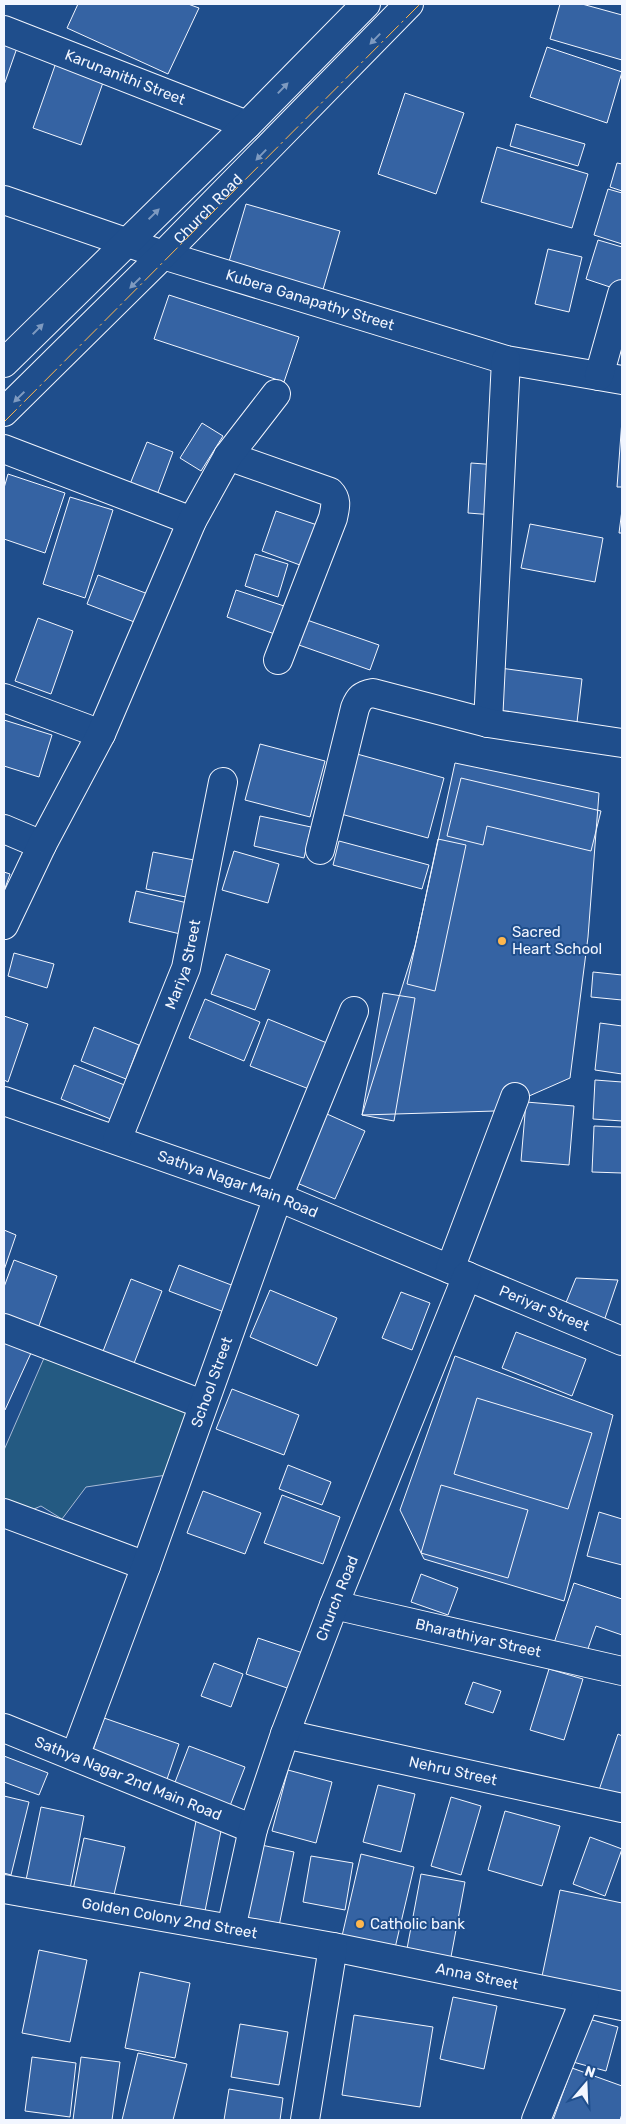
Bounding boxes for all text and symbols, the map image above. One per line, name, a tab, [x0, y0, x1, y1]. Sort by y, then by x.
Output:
one-way arrow	[369, 32, 381, 44]
street label: Karunanithi Street	[62, 46, 188, 109]
one-way arrow	[276, 83, 288, 95]
one-way arrow	[255, 149, 267, 161]
street label: Church Road	[170, 170, 246, 247]
one-way arrow	[148, 209, 160, 221]
street label: Kubera Ganapathy Street	[224, 266, 397, 334]
one-way arrow	[129, 277, 141, 289]
one-way arrow	[32, 323, 44, 335]
one-way arrow	[13, 391, 25, 403]
street label: Mariya Street	[161, 918, 204, 1012]
place label: Sacred Heart School	[512, 923, 602, 958]
marker: Sacred Heart School	[496, 935, 508, 947]
street label: Sathya Nagar Main Road	[155, 1146, 321, 1222]
street label: Periyar Street	[497, 1282, 592, 1335]
street label: School Street	[187, 1334, 236, 1430]
street label: Church Road	[312, 1553, 362, 1644]
street label: Bharathiyar Street	[414, 1615, 543, 1661]
street label: Sathya Nagar 2nd Main Road	[32, 1732, 224, 1824]
street label: Nehru Street	[407, 1752, 499, 1789]
street label: Golden Colony 2nd Street	[80, 1894, 259, 1942]
place label: Catholic bank	[370, 1915, 465, 1933]
marker: Catholic bank	[354, 1918, 366, 1930]
street label: Anna Street	[434, 1959, 520, 1994]
north arrow	[561, 2059, 611, 2109]
text: N	[583, 2063, 598, 2082]

